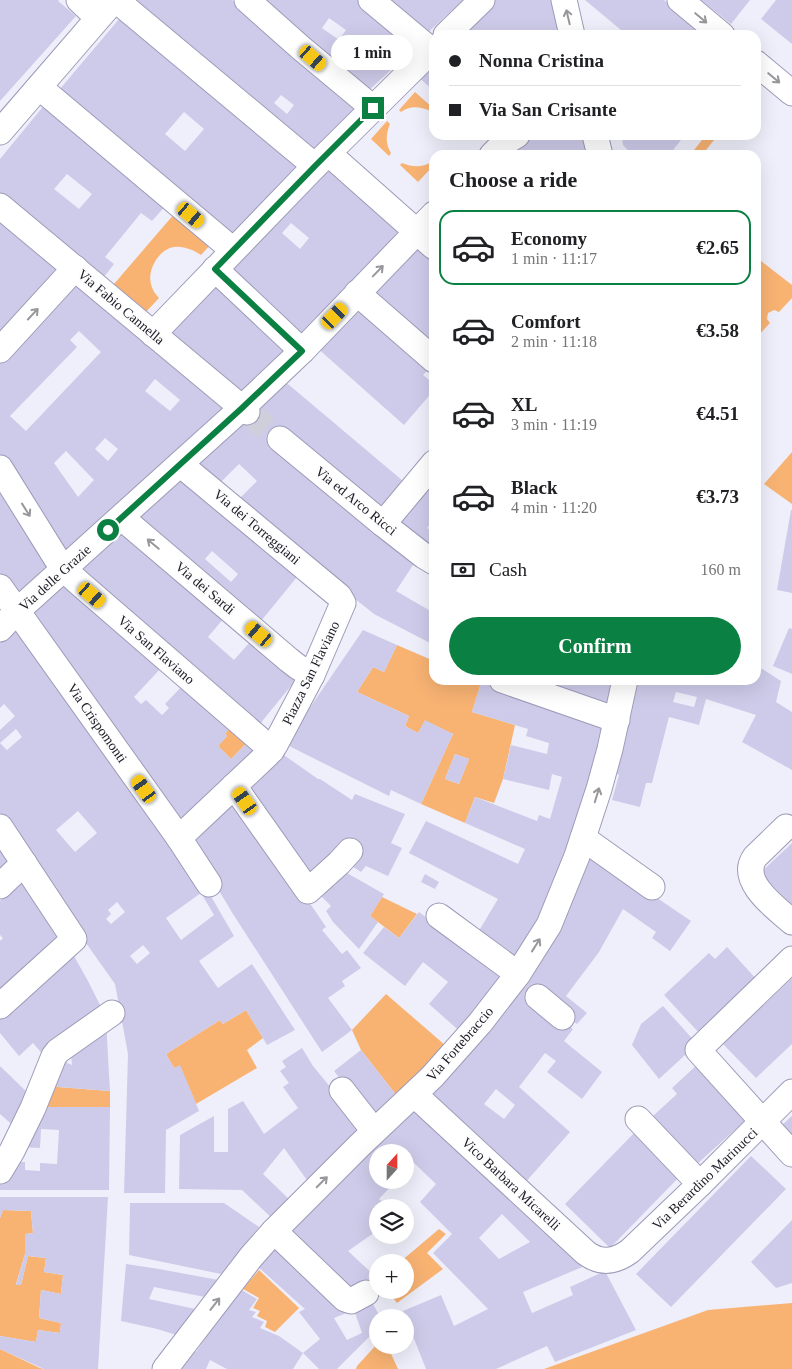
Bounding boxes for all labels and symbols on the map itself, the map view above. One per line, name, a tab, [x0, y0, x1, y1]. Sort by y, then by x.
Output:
one-way arrow	[563, 10, 572, 26]
one-way arrow	[694, 12, 707, 23]
callout: 1 min	[332, 36, 414, 70]
car	[296, 42, 329, 74]
one-way arrow	[767, 73, 780, 84]
route end	[362, 97, 384, 119]
car	[174, 200, 207, 230]
one-way arrow	[372, 265, 384, 277]
street label: Via Fabio Cannella	[75, 267, 168, 348]
car	[319, 300, 350, 332]
one-way arrow	[27, 307, 39, 320]
street label: Via ed Arco Ricci	[312, 464, 400, 538]
street label: Via dei Torreggiani	[211, 486, 303, 568]
one-way arrow	[21, 502, 31, 516]
route start	[97, 519, 119, 541]
one-way arrow	[147, 538, 160, 550]
street label: Via delle Grazie	[16, 542, 94, 614]
street label: Via dei Sardi	[172, 559, 238, 617]
car	[75, 579, 108, 611]
street label: Via San Flaviano	[115, 613, 197, 687]
car	[242, 619, 275, 649]
street label: Piazza San Flaviano	[279, 619, 343, 727]
street label: Via Crispomonti	[64, 681, 130, 765]
car	[129, 772, 158, 806]
car	[230, 784, 259, 818]
one-way arrow	[593, 788, 602, 804]
one-way arrow	[531, 939, 541, 953]
street label: Via Fortebraccio	[424, 1004, 496, 1084]
street label: Via Berardino Marinucci	[649, 1125, 761, 1233]
street label: Vico Barbara Micarelli	[459, 1135, 563, 1234]
north arrow	[369, 1144, 414, 1189]
one-way arrow	[316, 1176, 329, 1188]
one-way arrow	[210, 1298, 221, 1311]

